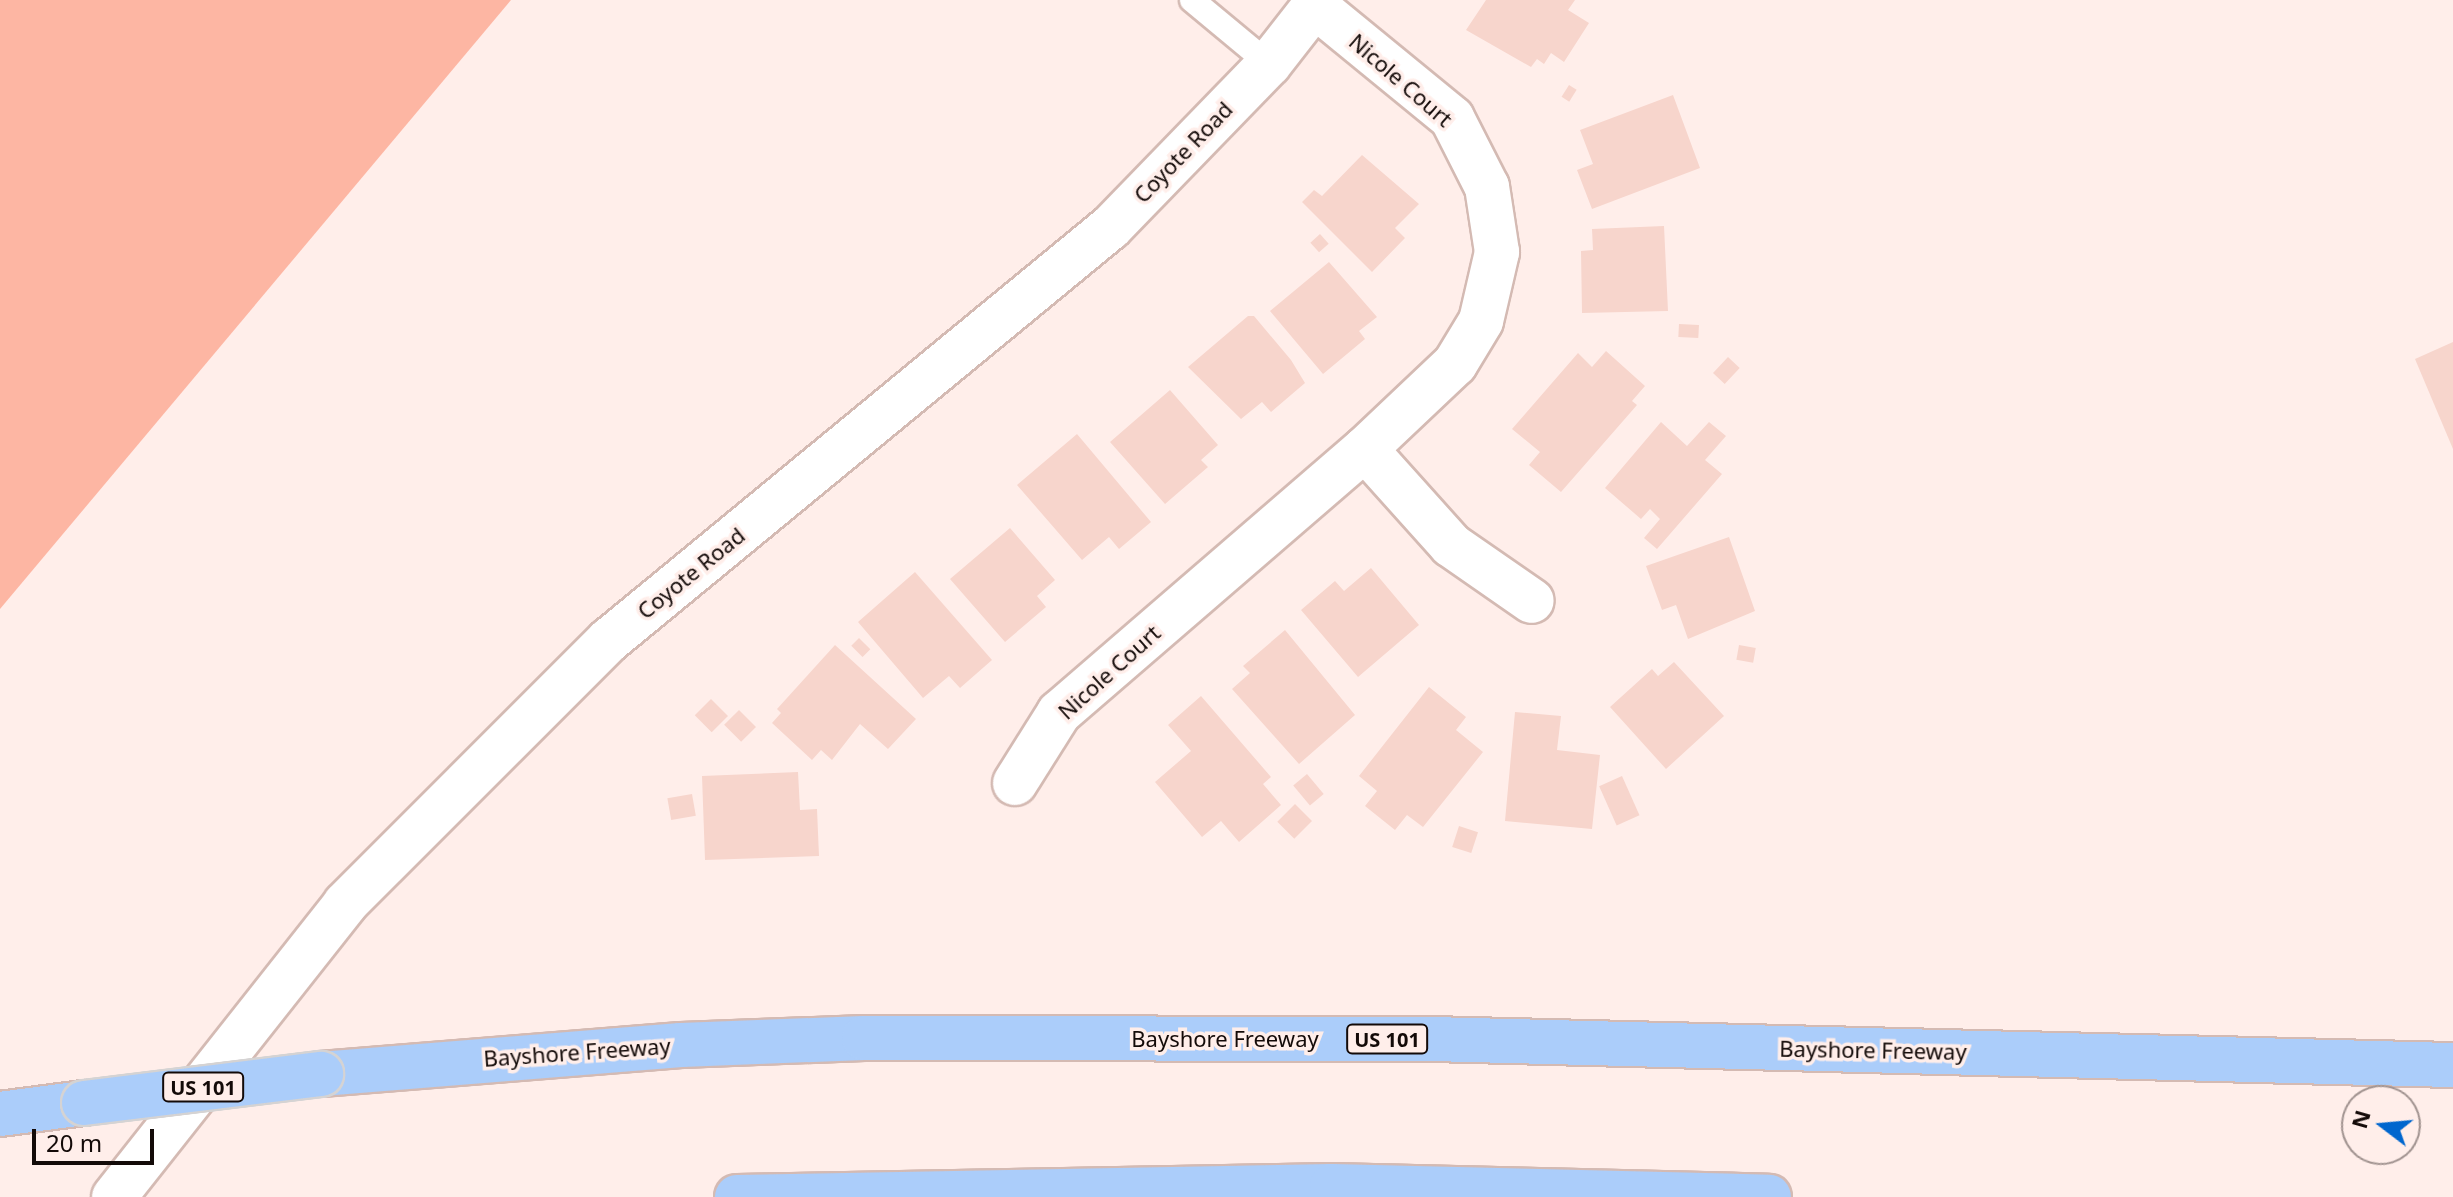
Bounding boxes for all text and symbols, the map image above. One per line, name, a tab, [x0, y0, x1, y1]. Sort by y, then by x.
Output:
street label: Nicole Court	[1344, 28, 1458, 132]
street label: Coyote Road	[1128, 96, 1238, 208]
street label: Coyote Road	[632, 522, 750, 624]
street label: Nicole Court	[1053, 619, 1165, 725]
road number: US 101	[1345, 1023, 1429, 1055]
street label: Bayshore Freeway	[1131, 1026, 1319, 1052]
street label: Bayshore Freeway	[483, 1032, 671, 1072]
street label: Bayshore Freeway	[1779, 1035, 1967, 1065]
road number: US 101	[161, 1071, 245, 1103]
north arrow	[2341, 1085, 2421, 1165]
text: N	[2343, 1106, 2377, 1132]
scale bar	[36, 1113, 158, 1163]
text: 20 m	[46, 1126, 102, 1159]

